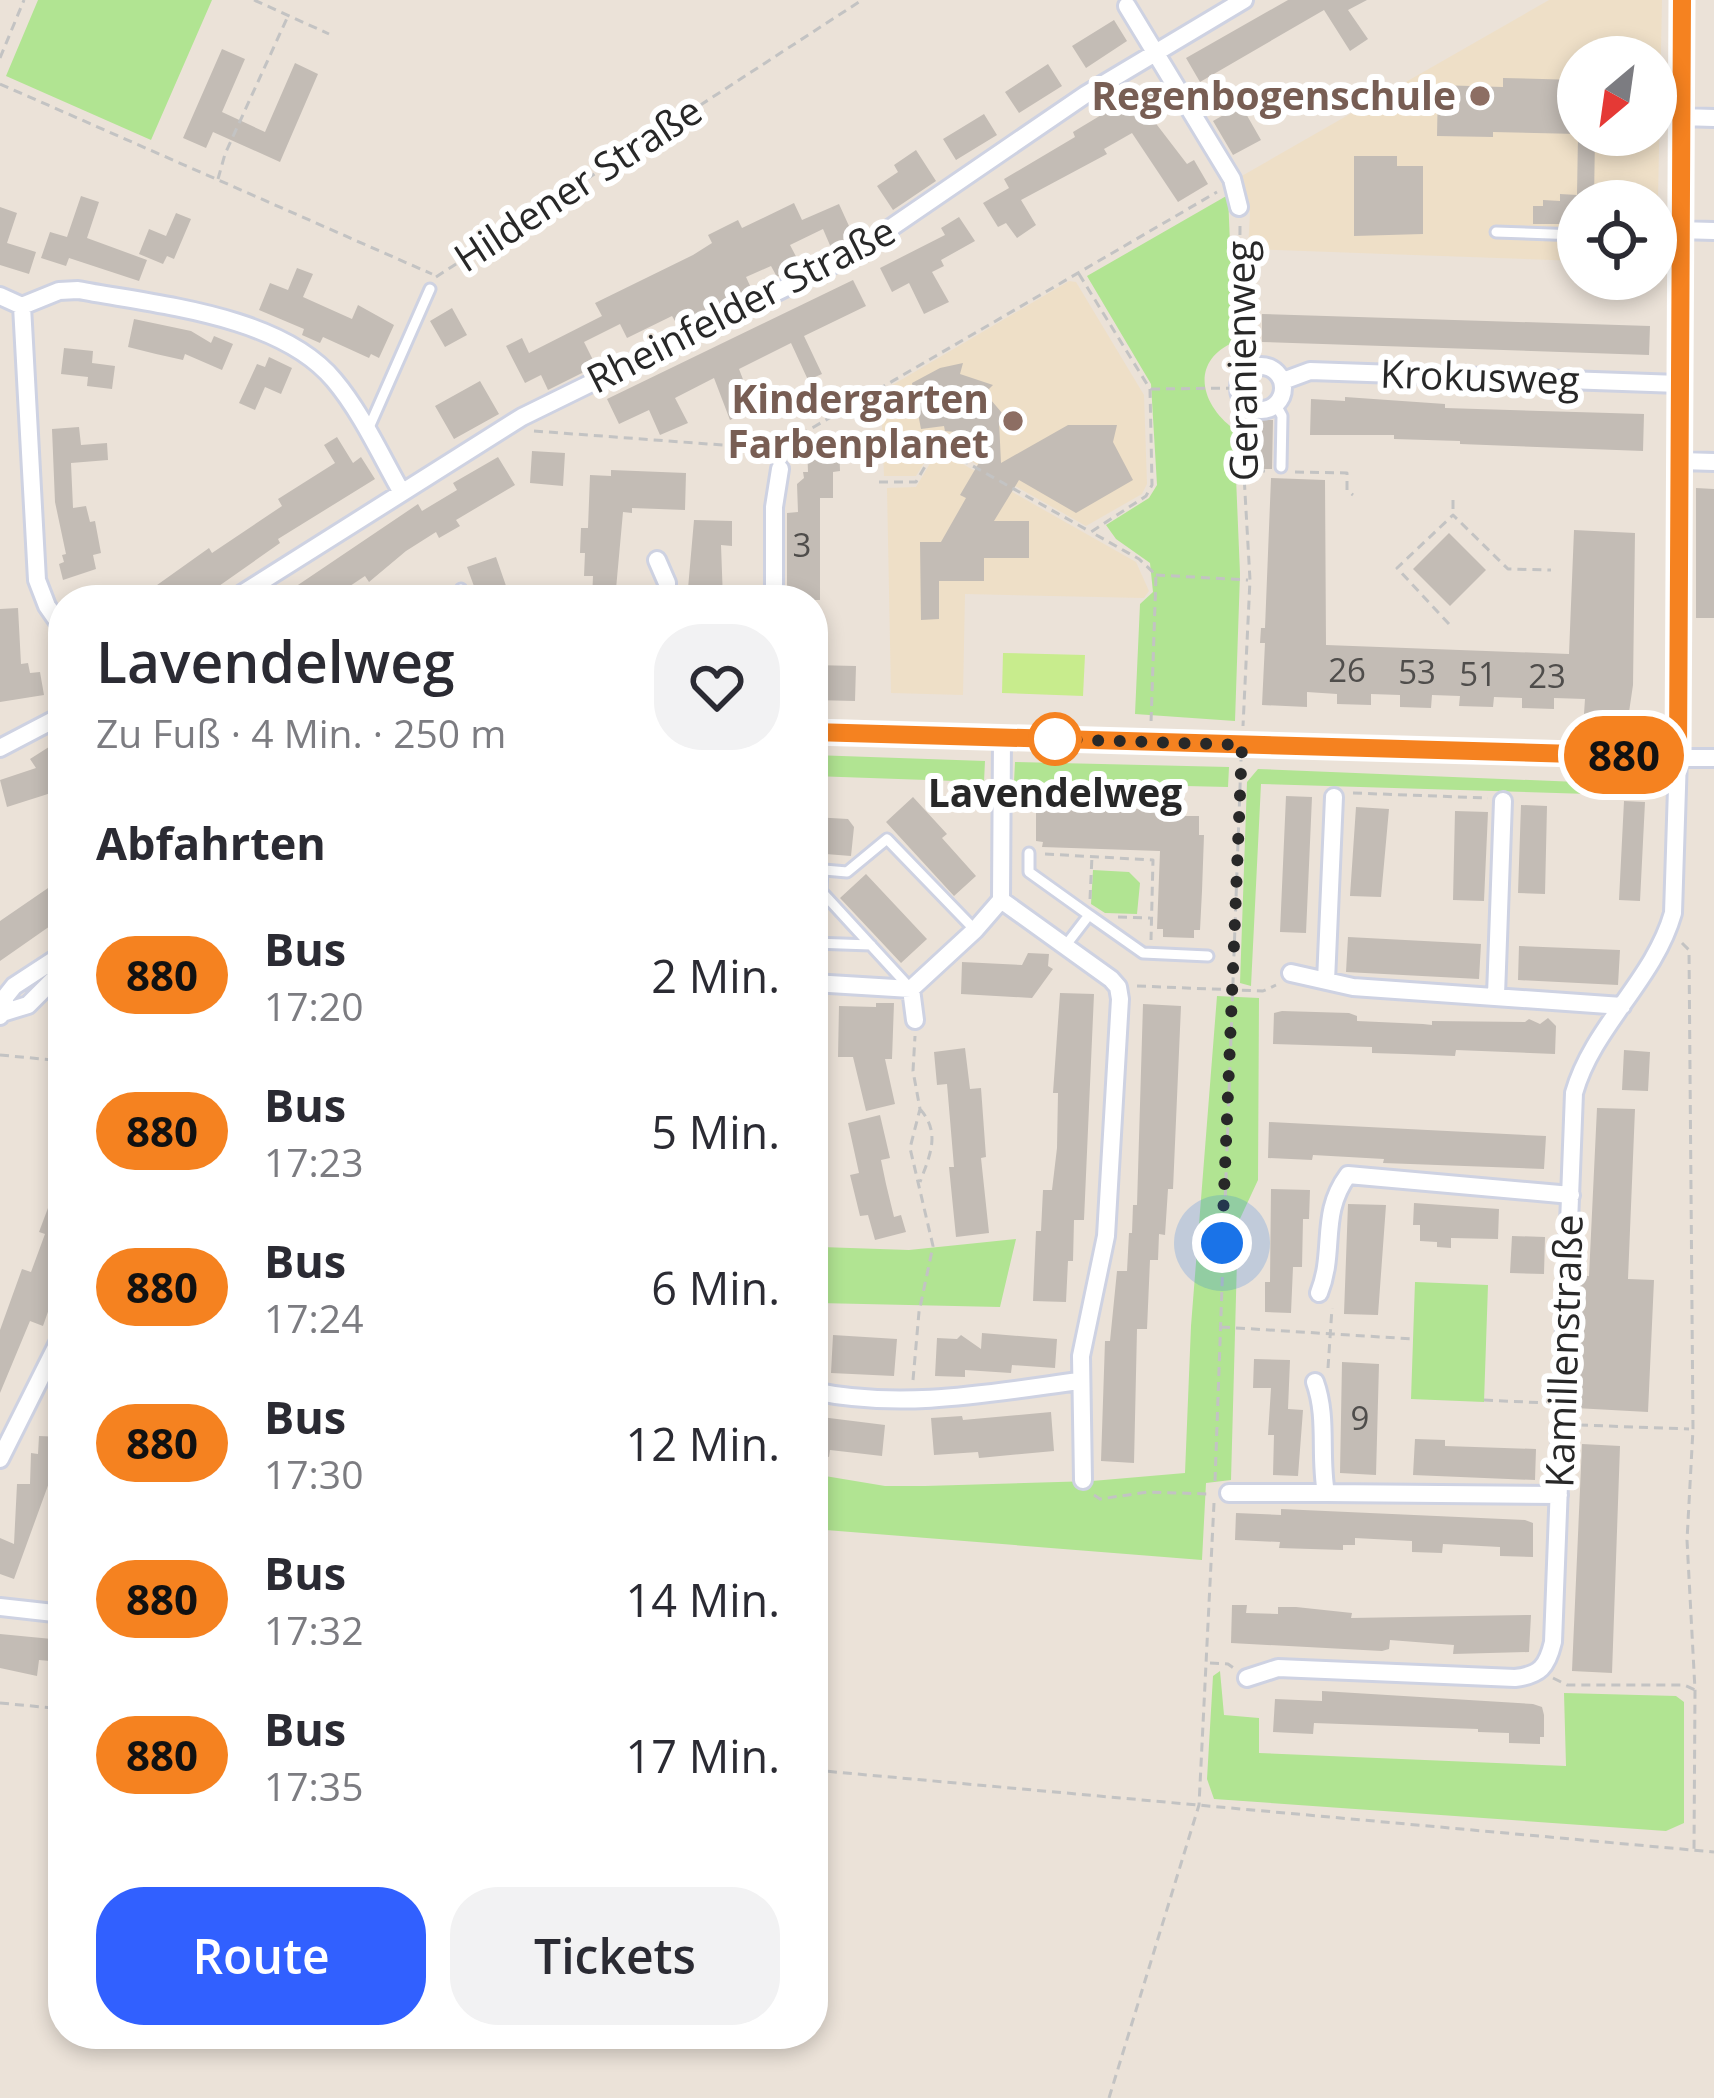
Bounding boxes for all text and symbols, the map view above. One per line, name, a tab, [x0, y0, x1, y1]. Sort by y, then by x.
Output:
north arrow	[1557, 36, 1677, 156]
map controls	[1557, 36, 1677, 300]
place label: Regenbogenschule	[1091, 68, 1456, 121]
street label: Hildener Straße	[443, 83, 711, 283]
marker: Regenbogenschule	[1467, 83, 1493, 109]
button: locate	[1557, 180, 1677, 300]
street label: Rheinfelder Straße	[577, 203, 904, 404]
street label: Geranienweg	[1212, 240, 1269, 482]
street label: Krokusweg	[1379, 346, 1581, 405]
place label: Kindergarten Farbenplanet	[727, 371, 989, 469]
marker: Kindergarten Farbenplanet	[1000, 408, 1026, 434]
house number: 3	[793, 522, 811, 567]
text: Lavendelweg	[96, 622, 455, 700]
button: heart	[654, 624, 780, 750]
house number: 26	[1328, 647, 1366, 692]
house number: 53	[1398, 649, 1436, 694]
house number: 51	[1459, 651, 1497, 696]
house number: 23	[1528, 653, 1566, 698]
text: Zu Fuß · 4 Min. · 250 m	[96, 706, 506, 759]
marker: Lavendelweg	[1030, 714, 1080, 764]
line badge: 880	[1555, 716, 1693, 794]
text: 880	[1588, 726, 1660, 783]
place label: Lavendelweg	[928, 765, 1182, 818]
text: Abfahrten	[96, 812, 326, 873]
text: Bus	[264, 918, 346, 979]
text: 2 Min.	[651, 945, 780, 1006]
text: 880	[126, 946, 198, 1003]
text: 17:20	[264, 979, 363, 1032]
text: Bus	[264, 1074, 346, 1135]
text: 5 Min.	[651, 1101, 780, 1162]
text: 880	[126, 1102, 198, 1159]
text: 17:23	[264, 1135, 363, 1188]
your location	[1192, 1213, 1252, 1273]
street label: Kamillenstraße	[1531, 1213, 1594, 1488]
text: Bus	[264, 1230, 346, 1291]
text: 6 Min.	[651, 1257, 780, 1318]
text: 880	[126, 1258, 198, 1315]
text: 17:24	[264, 1291, 363, 1344]
text: Bus	[264, 1386, 346, 1447]
house number: 9	[1351, 1395, 1369, 1440]
text: 12 Min.	[626, 1413, 780, 1474]
text: 880	[126, 1414, 198, 1471]
text: 17:30	[264, 1447, 363, 1500]
text: Bus	[264, 1542, 346, 1603]
text: 14 Min.	[626, 1569, 780, 1630]
text: 880	[126, 1570, 198, 1627]
text: 17:32	[264, 1603, 363, 1656]
text: Bus	[264, 1698, 346, 1759]
text: 17 Min.	[626, 1725, 780, 1786]
text: 880	[126, 1726, 198, 1783]
text: 17:35	[264, 1759, 363, 1812]
button: Route	[96, 1887, 426, 2025]
button: Tickets	[450, 1887, 780, 2025]

